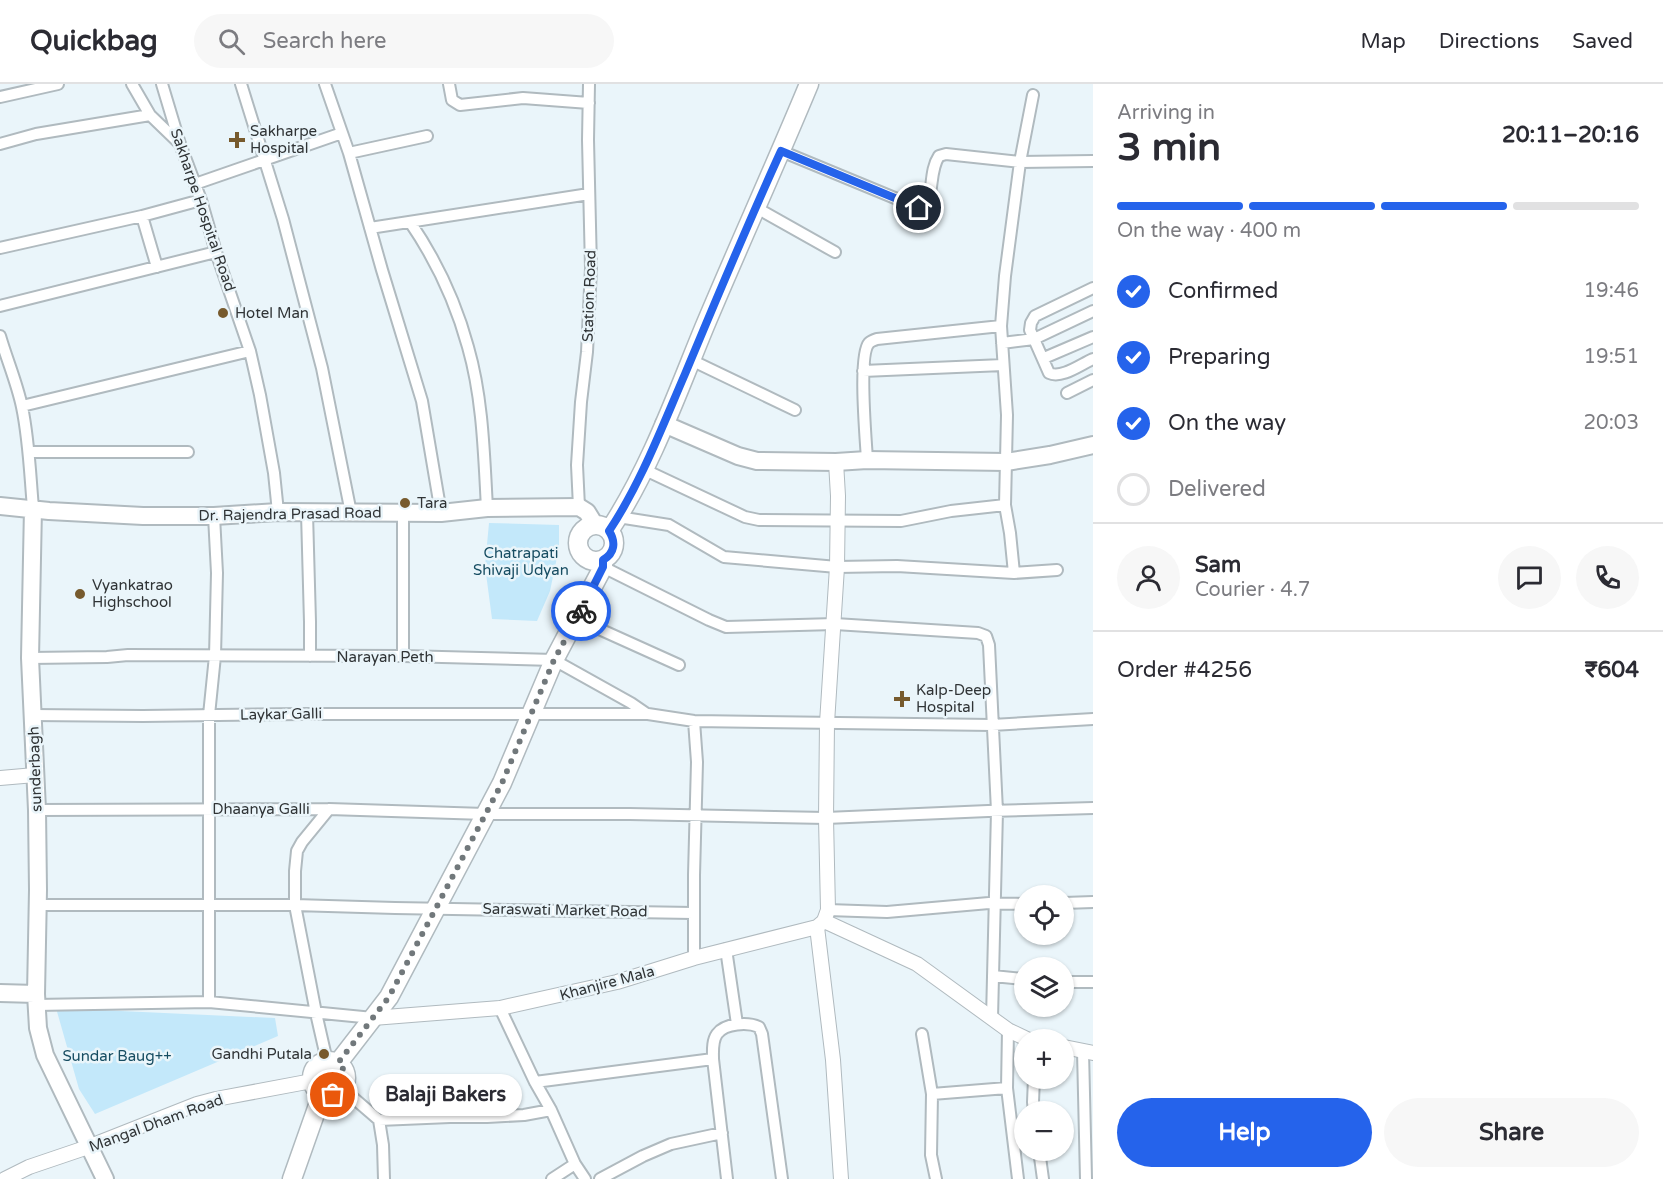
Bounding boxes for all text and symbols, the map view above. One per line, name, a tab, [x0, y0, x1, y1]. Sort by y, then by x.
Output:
search box	[194, 14, 614, 68]
text: Quickbag	[30, 24, 158, 58]
icon: search	[215, 25, 248, 58]
text: Search here	[263, 28, 387, 54]
text: Map	[1360, 29, 1406, 54]
text: Directions	[1439, 29, 1539, 54]
text: Saved	[1572, 29, 1633, 54]
text: Arriving in	[1117, 101, 1215, 125]
place label: Sakharpe Hospital	[250, 122, 317, 157]
text: 20:11–20:16	[1502, 122, 1639, 148]
text: 3 min	[1117, 124, 1221, 171]
street label: Sakharpe Hospital Road	[167, 126, 239, 294]
marker: Sakharpe Hospital	[228, 131, 246, 149]
pin	[893, 182, 944, 233]
icon: home	[902, 191, 935, 224]
text: On the way · 400 m	[1117, 219, 1301, 243]
street label: Station Road	[578, 250, 600, 342]
icon: check	[1117, 275, 1150, 308]
text: Confirmed	[1168, 278, 1278, 304]
text: 19:46	[1584, 279, 1639, 303]
place label: Hotel Man	[235, 304, 309, 322]
marker: Hotel Man	[216, 306, 230, 320]
icon: check	[1117, 341, 1150, 374]
text: Preparing	[1168, 344, 1271, 370]
text: 19:51	[1584, 345, 1639, 369]
icon: check	[1117, 407, 1150, 440]
text: On the way	[1168, 410, 1286, 436]
text: 20:03	[1584, 411, 1639, 435]
text: Delivered	[1168, 476, 1266, 502]
place label: Tara	[417, 494, 448, 512]
marker: Tara	[398, 496, 412, 510]
street label: Dr. Rajendra Prasad Road	[198, 503, 382, 525]
park label: Chatrapati Shivaji Udyan	[473, 544, 569, 579]
button: person	[1117, 546, 1180, 609]
button: chat	[1498, 546, 1561, 609]
button: phone	[1576, 546, 1639, 609]
text: Sam	[1195, 552, 1241, 578]
place label: Vyankatrao Highschool	[92, 576, 173, 611]
text: Courier · 4.7	[1195, 578, 1310, 602]
courier	[551, 581, 611, 641]
marker: Vyankatrao Highschool	[73, 587, 87, 601]
icon: bike	[565, 595, 598, 628]
street label: Narayan Peth	[336, 648, 434, 666]
text: Order #4256	[1117, 657, 1252, 683]
text: ₹604	[1585, 657, 1639, 683]
place label: Kalp-Deep Hospital	[916, 681, 991, 716]
marker: Kalp-Deep Hospital	[893, 690, 911, 708]
street label: Laykar Galli	[240, 704, 322, 724]
street label: sunderbagh	[25, 726, 45, 812]
street label: Dhaanya Galli	[212, 800, 310, 818]
map controls	[1014, 885, 1074, 1161]
button: locate	[1014, 885, 1074, 945]
street label: Saraswati Market Road	[482, 900, 648, 920]
button: layers	[1014, 957, 1074, 1017]
street label: Khanjire Mala	[558, 962, 656, 1004]
button: +	[1014, 1029, 1074, 1089]
place label: Gandhi Putala	[211, 1045, 312, 1063]
park label: Sundar Baug++	[62, 1047, 172, 1065]
marker: Gandhi Putala	[317, 1047, 331, 1061]
pin	[307, 1069, 358, 1120]
callout: Balaji Bakers	[369, 1074, 522, 1116]
icon: bag	[316, 1078, 349, 1111]
text: Balaji Bakers	[385, 1083, 506, 1107]
street label: Mangal Dham Road	[86, 1090, 226, 1156]
button: Help	[1117, 1098, 1372, 1167]
button: Share	[1384, 1098, 1639, 1167]
button: −	[1014, 1101, 1074, 1161]

